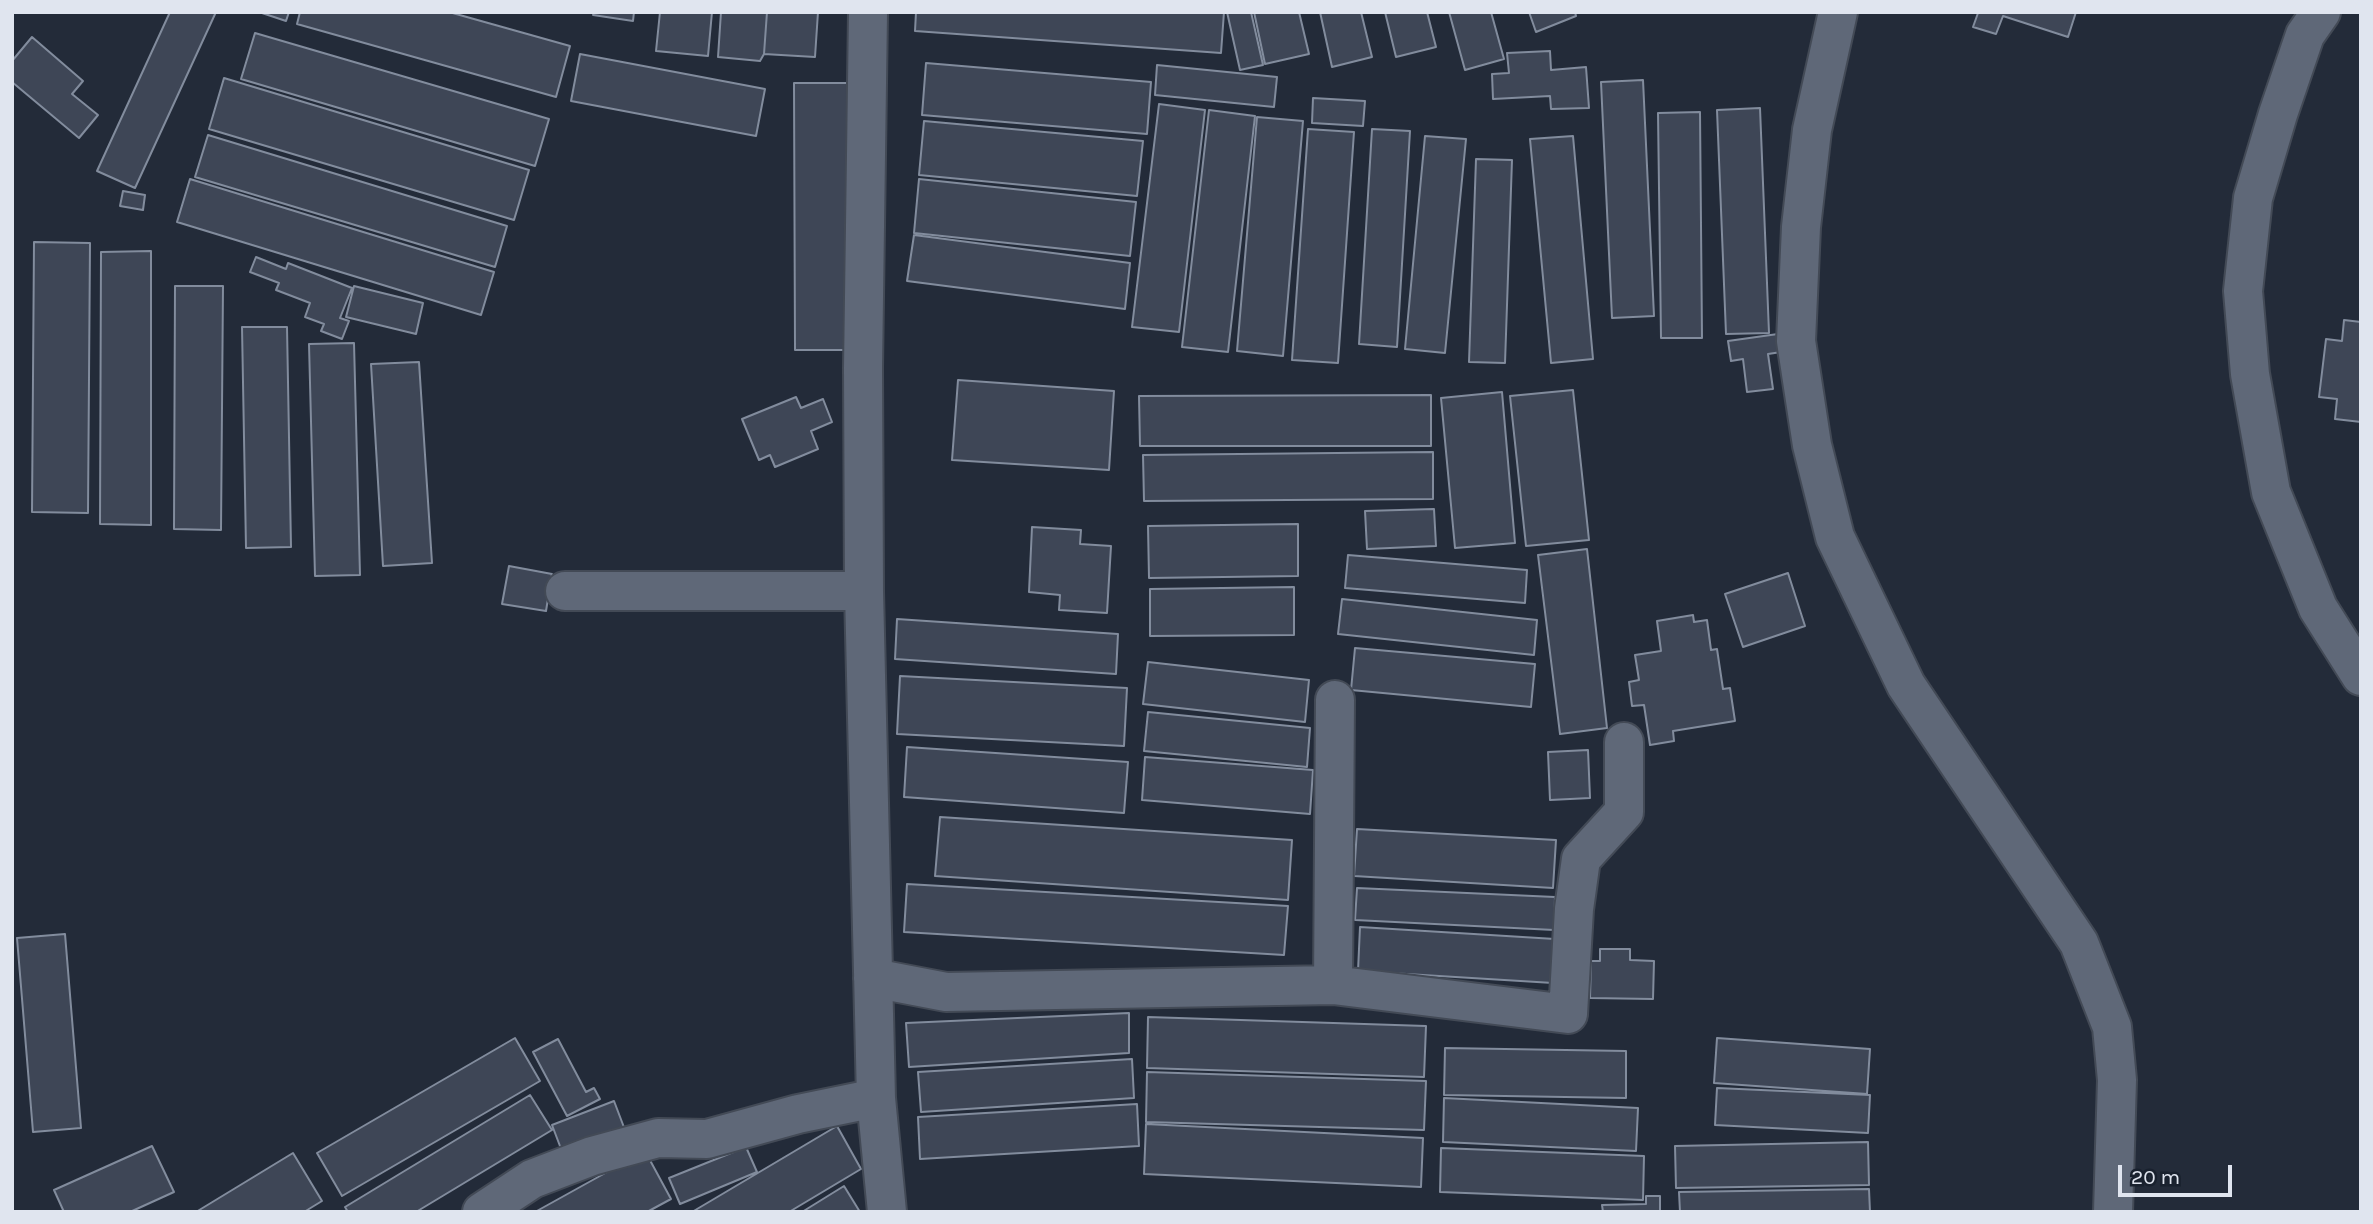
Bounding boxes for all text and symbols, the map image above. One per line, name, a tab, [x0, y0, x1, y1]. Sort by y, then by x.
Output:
scale bar	[2121, 1150, 2235, 1194]
text: 20 m	[2131, 1165, 2180, 1189]

